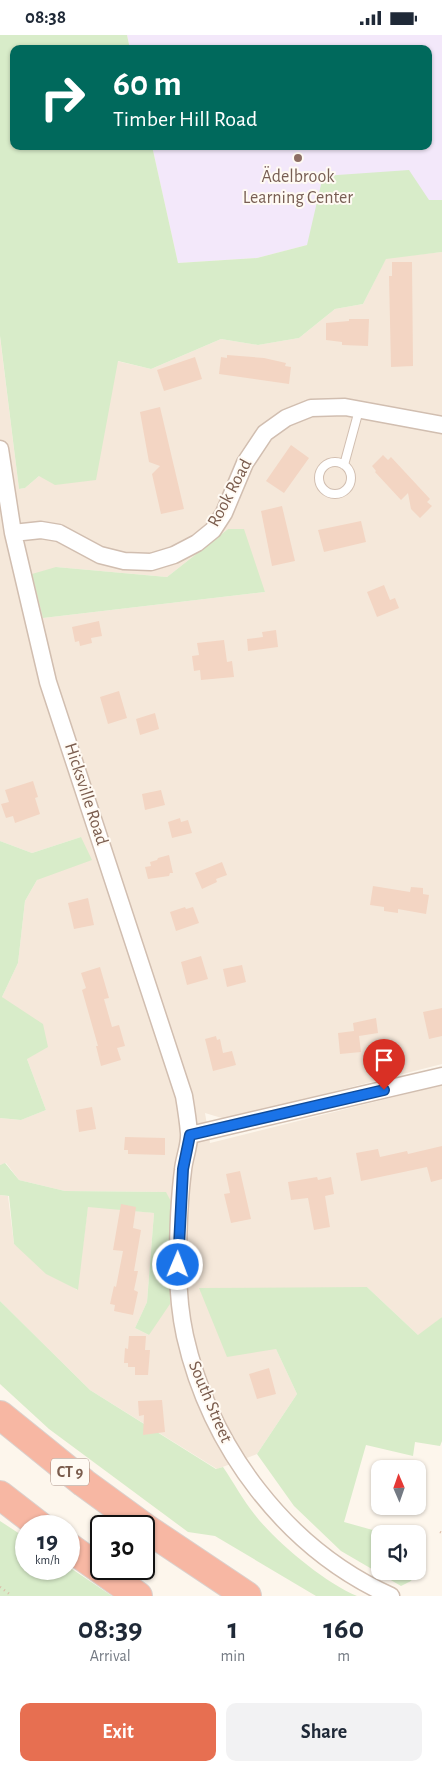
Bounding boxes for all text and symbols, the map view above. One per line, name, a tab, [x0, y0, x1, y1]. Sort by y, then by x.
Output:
text: 08:38	[25, 8, 66, 27]
icon: right	[30, 65, 95, 130]
text: 60 m	[113, 67, 182, 102]
text: Timber Hill Road	[113, 108, 258, 130]
marker: Ädelbrook Learning Center	[292, 152, 304, 164]
place label: Ädelbrook Learning Center	[243, 166, 353, 207]
street label: Rook Road	[205, 456, 255, 530]
street label: Hicksville Road	[61, 741, 111, 847]
pin	[363, 1039, 405, 1090]
icon: arrive	[370, 1046, 398, 1074]
position arrow	[151, 1238, 203, 1290]
street label: South Street	[185, 1359, 235, 1446]
road number: CT 9	[51, 1459, 89, 1485]
north arrow	[371, 1460, 426, 1515]
map controls	[371, 1460, 426, 1580]
speed limit sign: 30	[90, 1515, 155, 1580]
button: sound	[371, 1525, 426, 1580]
text: 19	[37, 1529, 58, 1554]
text: km/h	[35, 1554, 60, 1566]
text: 08:39	[78, 1614, 143, 1644]
text: 1	[227, 1614, 238, 1644]
text: 160	[323, 1614, 364, 1644]
text: Arrival	[90, 1648, 131, 1664]
text: min	[220, 1648, 245, 1664]
text: m	[337, 1648, 350, 1664]
button: Exit	[20, 1703, 216, 1761]
button: Share	[226, 1703, 422, 1761]

